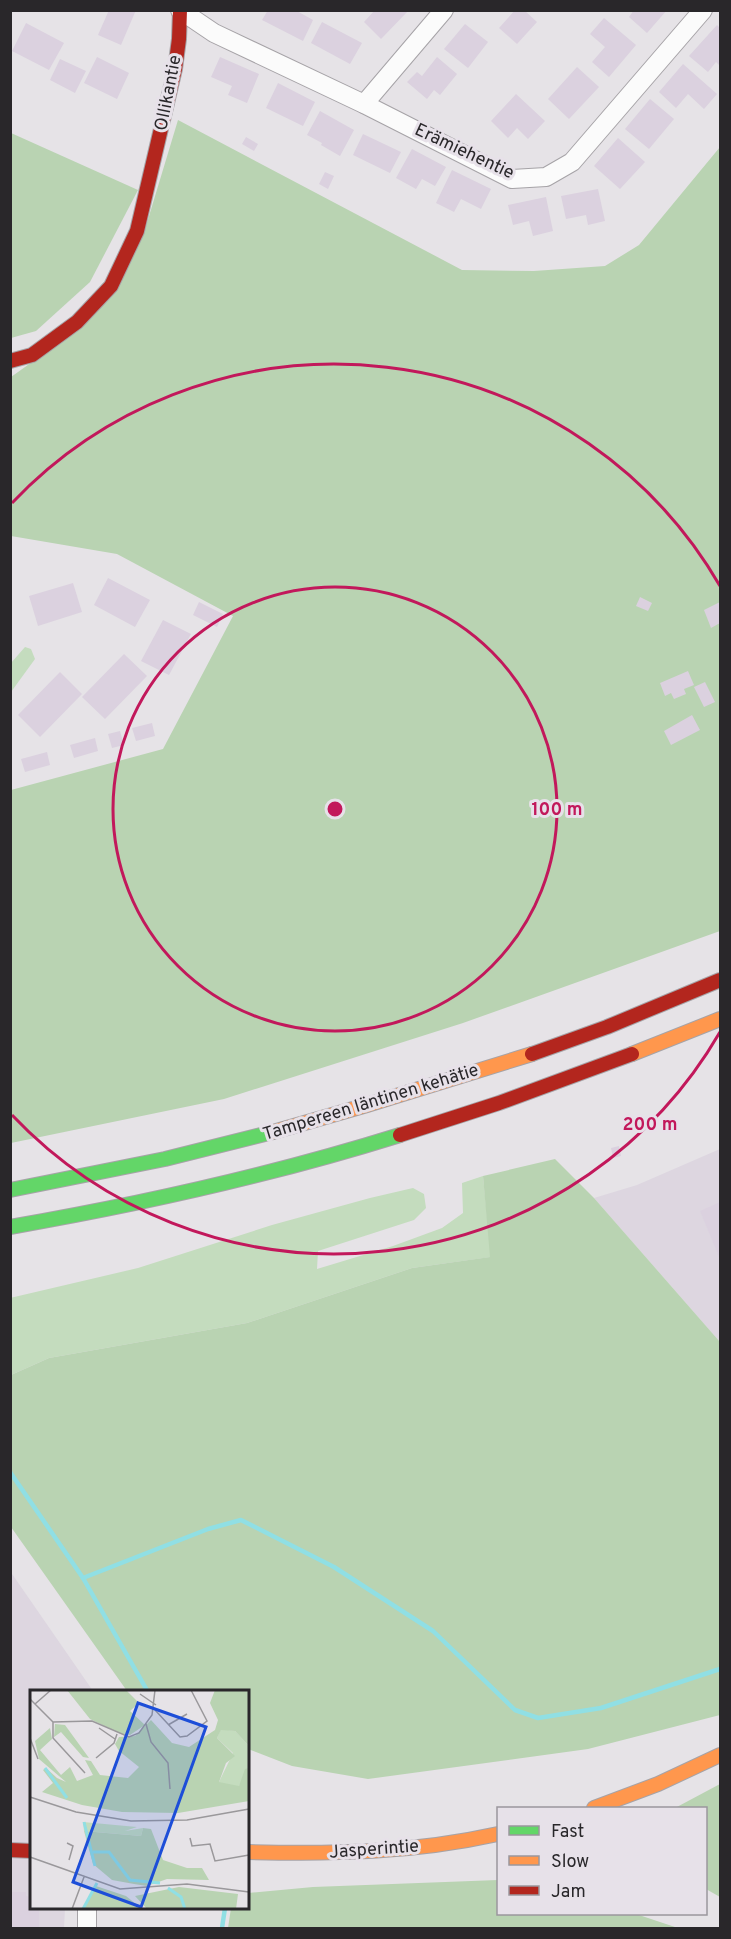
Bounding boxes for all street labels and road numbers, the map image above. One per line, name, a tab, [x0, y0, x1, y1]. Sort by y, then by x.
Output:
street label: Ollikantie	[150, 53, 188, 133]
street label: Erämiehentie	[411, 119, 517, 185]
street label: Tampereen läntinen kehätie	[260, 1059, 482, 1147]
street label: Jasperintie	[328, 1835, 420, 1865]

